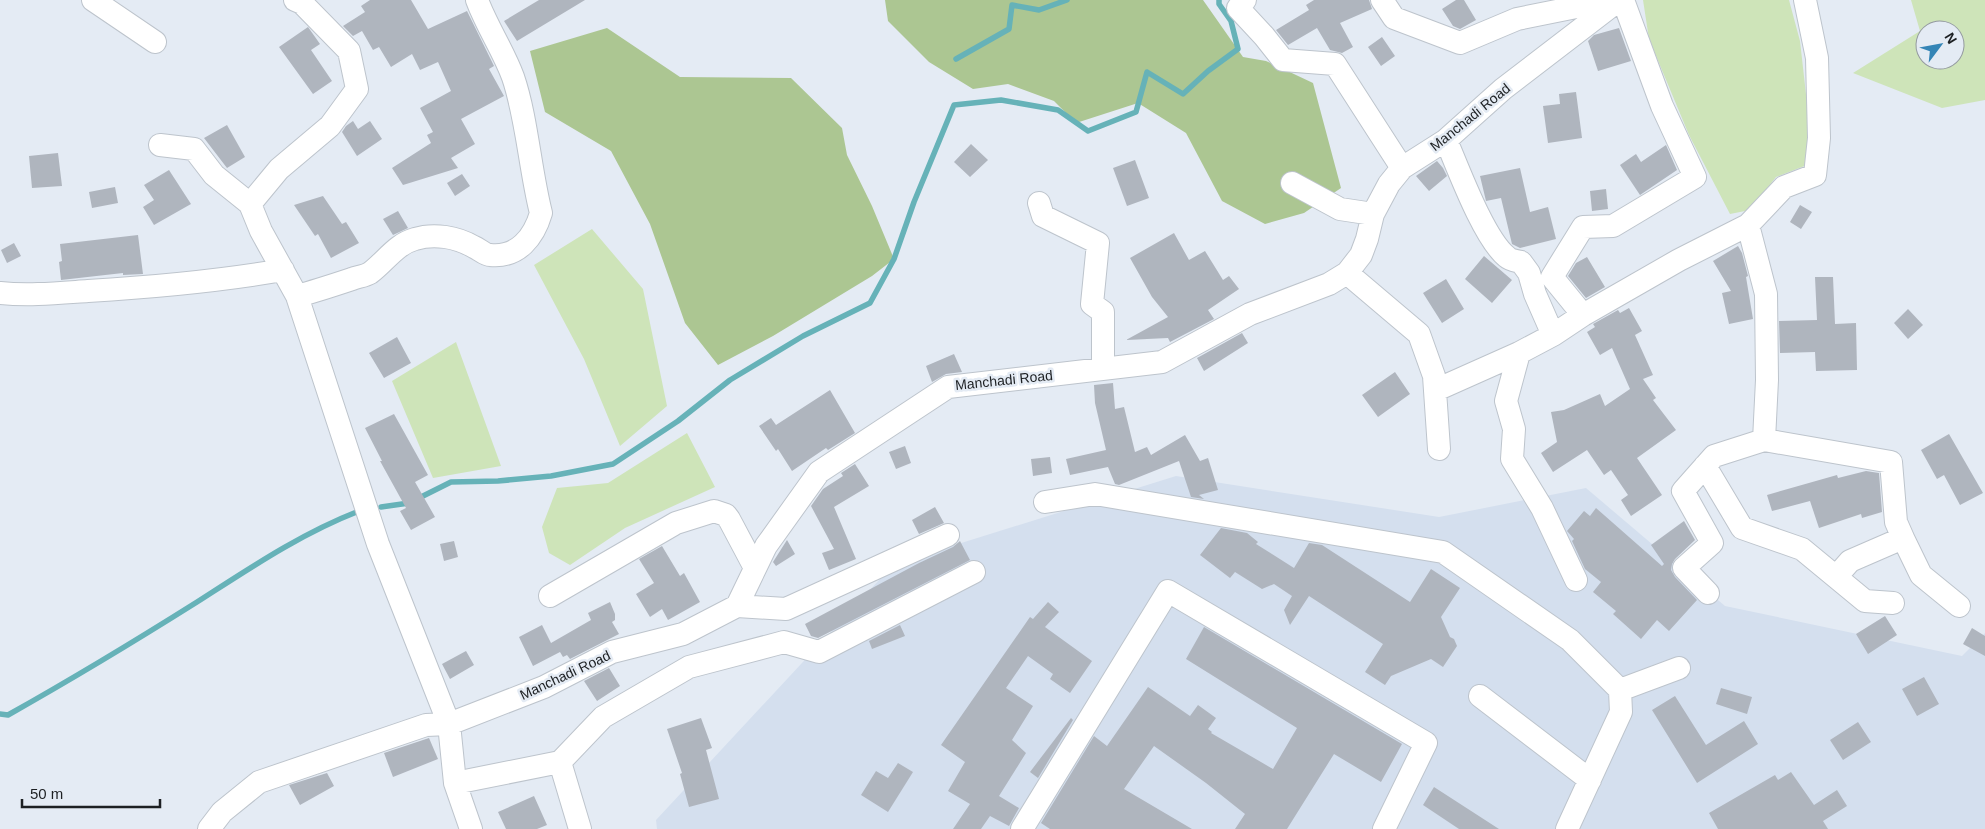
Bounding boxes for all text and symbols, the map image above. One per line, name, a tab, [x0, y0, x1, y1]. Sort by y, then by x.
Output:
north arrow	[1915, 20, 1965, 70]
text: N	[1942, 30, 1960, 47]
street label: Manchadi Road	[1427, 80, 1513, 154]
street label: Manchadi Road	[954, 367, 1054, 393]
street label: Manchadi Road	[517, 647, 613, 703]
scale bar	[22, 776, 160, 808]
text: 50 m	[30, 785, 63, 802]

